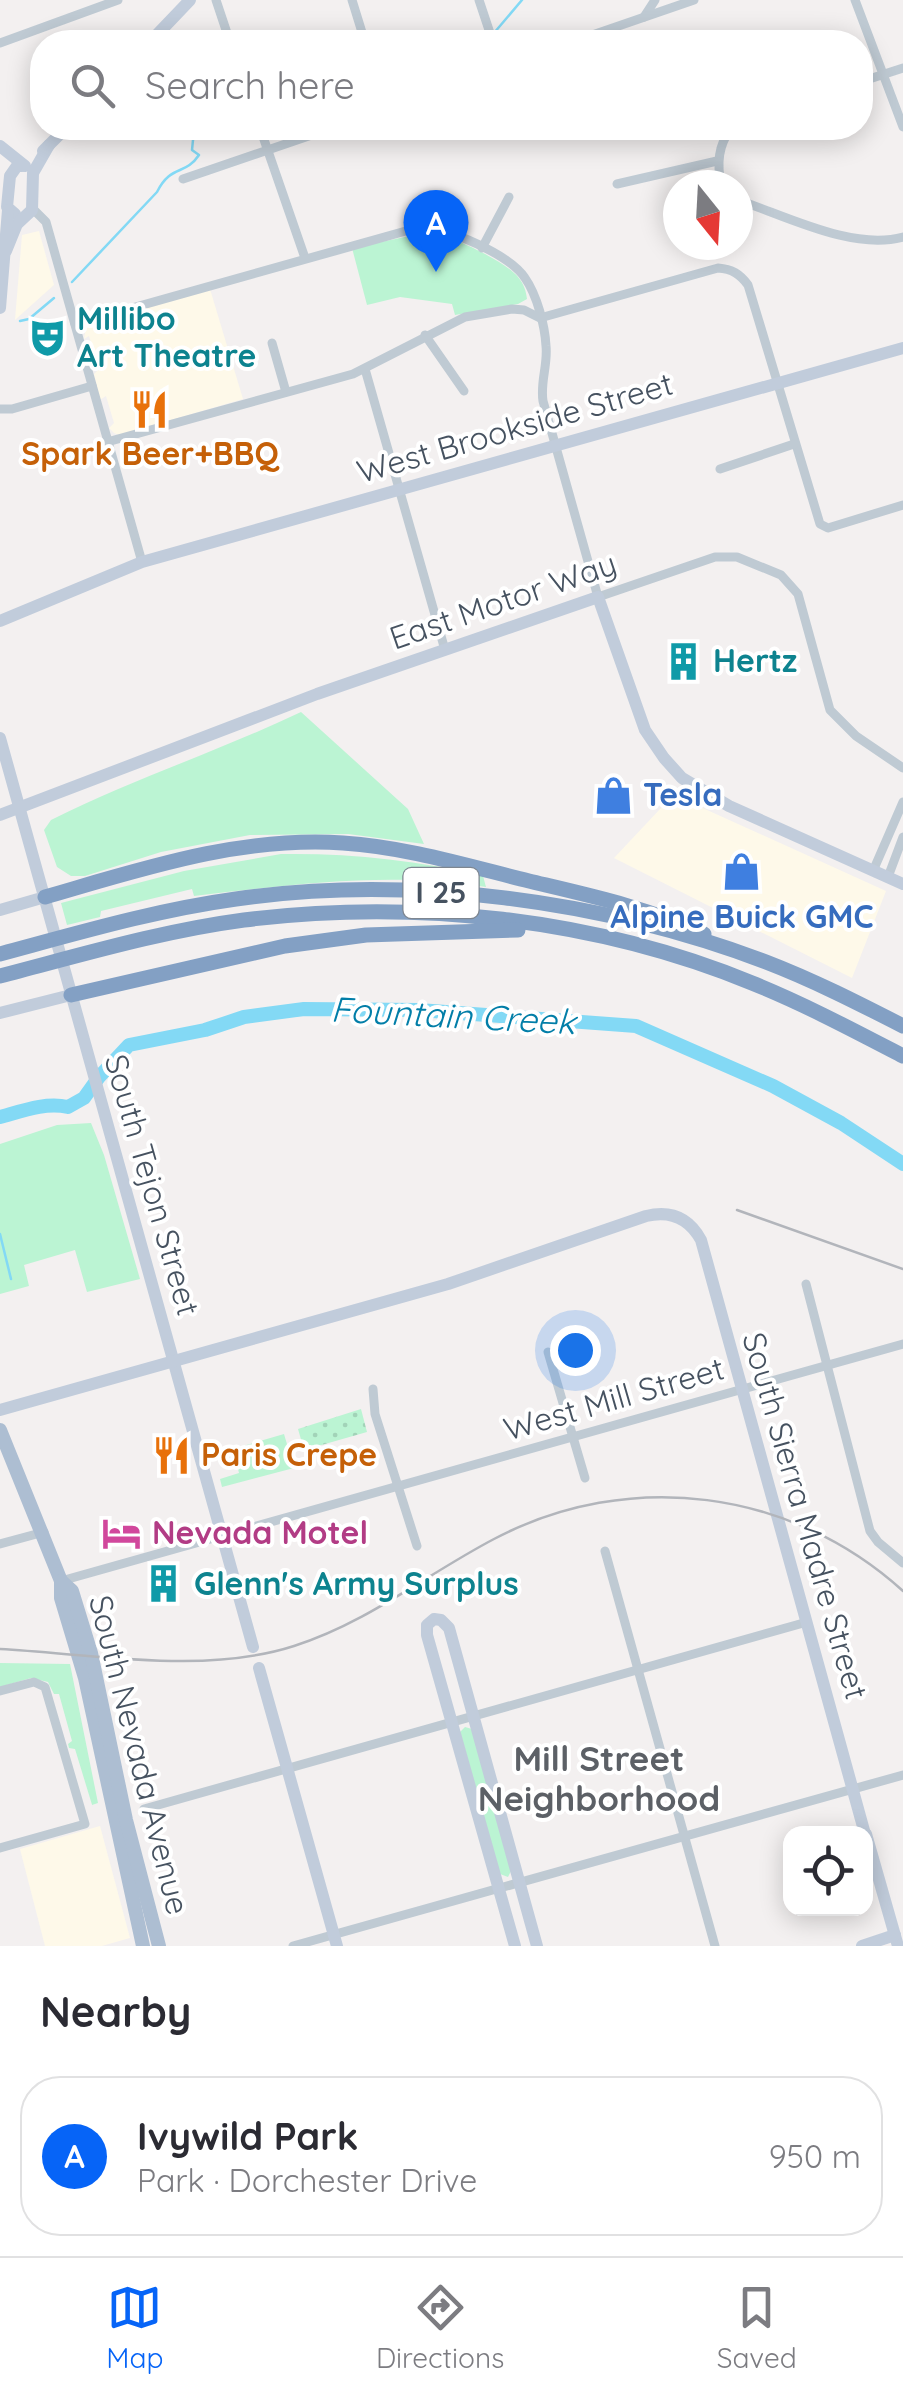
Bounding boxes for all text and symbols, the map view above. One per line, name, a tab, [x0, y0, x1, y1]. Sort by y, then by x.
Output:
search box	[30, 30, 873, 140]
icon: search	[65, 58, 120, 113]
text: Search here	[145, 61, 355, 109]
north arrow	[663, 170, 753, 260]
pin: A	[404, 190, 468, 272]
place label: Millibo Art Theatre	[77, 298, 256, 375]
theatre icon: Millibo Art Theatre	[26, 316, 68, 358]
street label: West Brookside Street	[352, 363, 677, 491]
restaurant icon: Spark Beer+BBQ	[129, 388, 171, 430]
place label: Spark Beer+BBQ	[21, 433, 280, 473]
street label: East Motor Way	[384, 543, 621, 658]
building icon: Hertz	[662, 640, 704, 682]
place label: Hertz	[713, 640, 797, 680]
shop icon: Tesla	[592, 774, 634, 816]
place label: Tesla	[643, 774, 722, 814]
shop icon: Alpine Buick GMC	[721, 851, 763, 893]
road number: I 25	[404, 868, 478, 918]
place label: Alpine Buick GMC	[610, 896, 874, 936]
water label: Fountain Creek	[330, 987, 580, 1044]
street label: South Tejon Street	[97, 1050, 209, 1320]
your location	[550, 1325, 601, 1376]
street label: South Sierra Madre Street	[734, 1328, 878, 1704]
street label: West Mill Street	[499, 1347, 729, 1449]
restaurant icon: Paris Crepe	[150, 1434, 192, 1476]
place label: Paris Crepe	[201, 1434, 377, 1474]
hotel icon: Nevada Motel	[101, 1512, 143, 1554]
place label: Nevada Motel	[152, 1512, 368, 1552]
building icon: Glenn's Army Surplus	[143, 1563, 185, 1605]
place label: Glenn's Army Surplus	[194, 1563, 519, 1603]
street label: South Nevada Avenue	[81, 1591, 199, 1919]
district label: Mill Street Neighborhood	[478, 1736, 720, 1820]
map controls	[783, 1826, 873, 1916]
button: locate	[783, 1826, 873, 1916]
text: Nearby	[40, 1985, 191, 2038]
text: Ivywild Park	[137, 2112, 358, 2160]
text: A	[64, 2136, 85, 2176]
text: 950 m	[769, 2136, 861, 2176]
text: Park · Dorchester Drive	[137, 2160, 477, 2200]
tab: Map	[106, 2280, 163, 2375]
tab: Directions	[376, 2280, 504, 2375]
tab: Saved	[717, 2280, 797, 2375]

